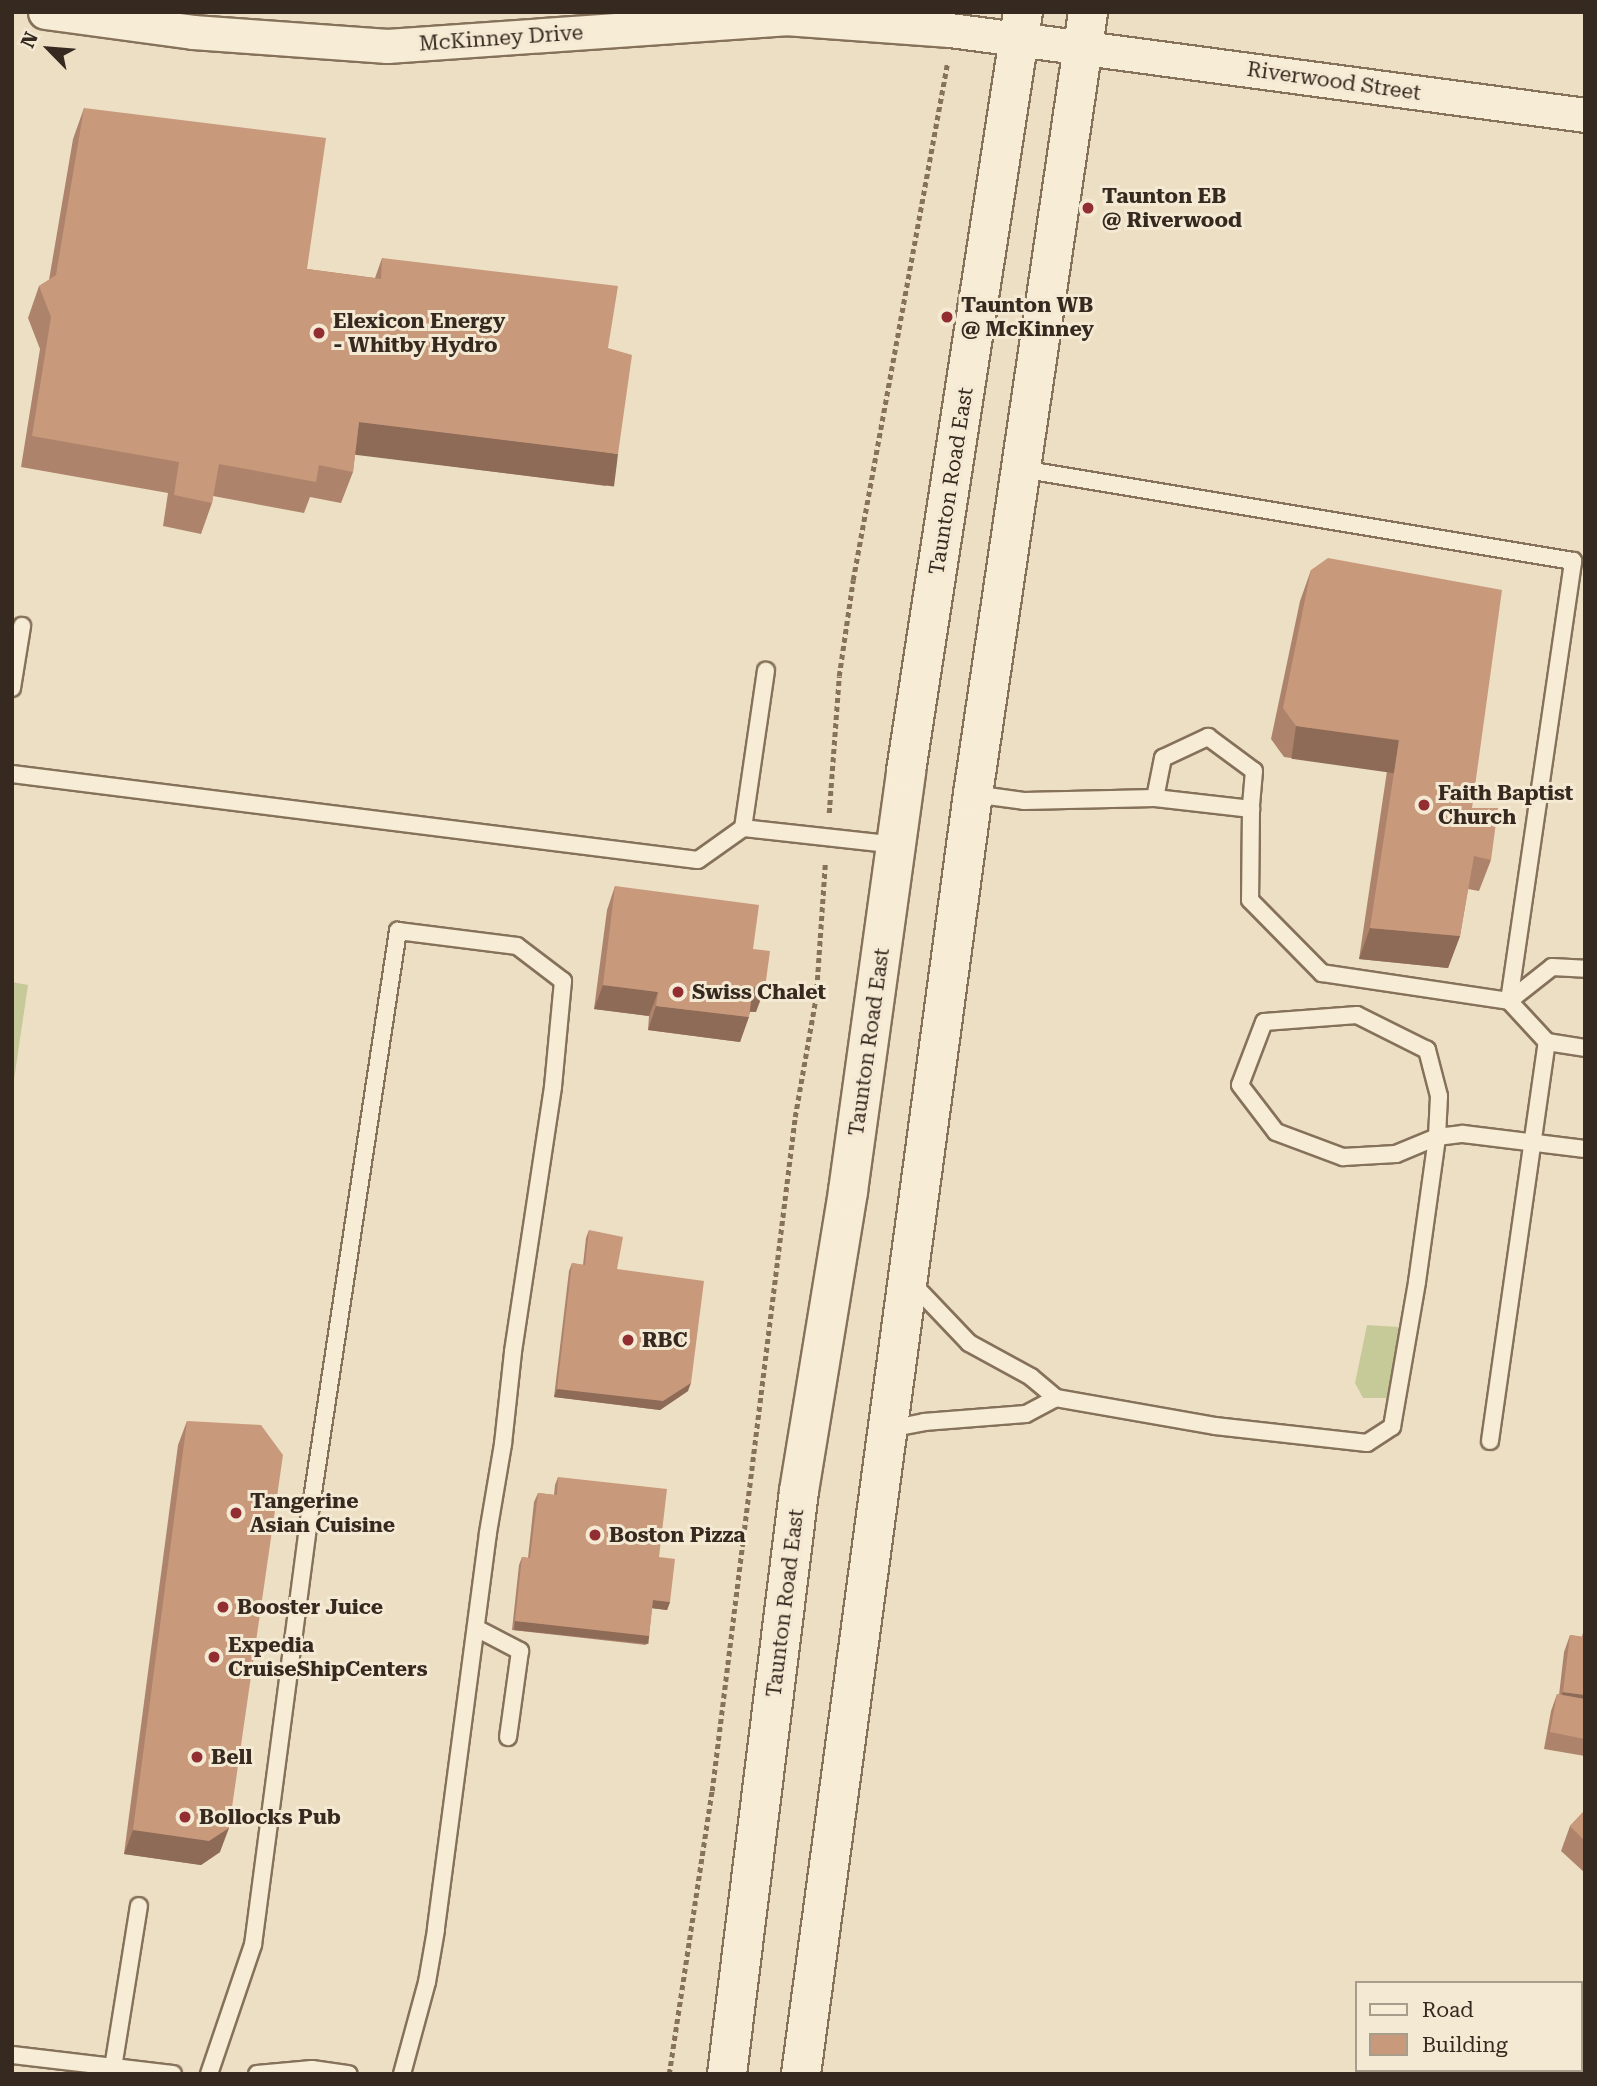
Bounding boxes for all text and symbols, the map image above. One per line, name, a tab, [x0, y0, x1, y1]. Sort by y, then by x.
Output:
north arrow	[14, 14, 84, 84]
street label: McKinney Drive	[418, 20, 584, 56]
text: N	[16, 28, 43, 51]
street label: Riverwood Street	[1245, 56, 1423, 106]
place label: Taunton EB @ Riverwood	[1102, 183, 1242, 233]
marker: Taunton EB @ Riverwood	[1080, 200, 1096, 216]
place label: Taunton WB @ McKinney	[961, 292, 1094, 342]
place label: Elexicon Energy - Whitby Hydro	[333, 308, 505, 358]
marker: Taunton WB @ McKinney	[939, 309, 955, 325]
marker: Elexicon Energy - Whitby Hydro	[311, 325, 327, 341]
street label: Taunton Road East	[924, 385, 978, 577]
place label: Faith Baptist Church	[1438, 780, 1573, 830]
marker: Faith Baptist Church	[1416, 797, 1432, 813]
street label: Taunton Road East	[843, 946, 895, 1138]
place label: Swiss Chalet	[692, 979, 826, 1005]
marker: Swiss Chalet	[670, 984, 686, 1000]
place label: RBC	[642, 1327, 687, 1353]
marker: RBC	[620, 1332, 636, 1348]
place label: Tangerine Asian Cuisine	[250, 1488, 395, 1538]
marker: Tangerine Asian Cuisine	[228, 1505, 244, 1521]
street label: Taunton Road East	[761, 1507, 809, 1699]
place label: Boston Pizza	[609, 1522, 746, 1548]
marker: Boston Pizza	[587, 1527, 603, 1543]
place label: Booster Juice	[237, 1594, 383, 1620]
marker: Booster Juice	[215, 1599, 231, 1615]
place label: Expedia CruiseShipCenters	[228, 1632, 427, 1682]
marker: Expedia CruiseShipCenters	[206, 1649, 222, 1665]
place label: Bell	[211, 1744, 252, 1770]
marker: Bell	[189, 1749, 205, 1765]
place label: Bollocks Pub	[199, 1804, 341, 1830]
marker: Bollocks Pub	[177, 1809, 193, 1825]
legend	[1356, 1981, 1583, 2072]
text: Road	[1422, 1998, 1474, 2022]
text: Building	[1422, 2033, 1508, 2057]

